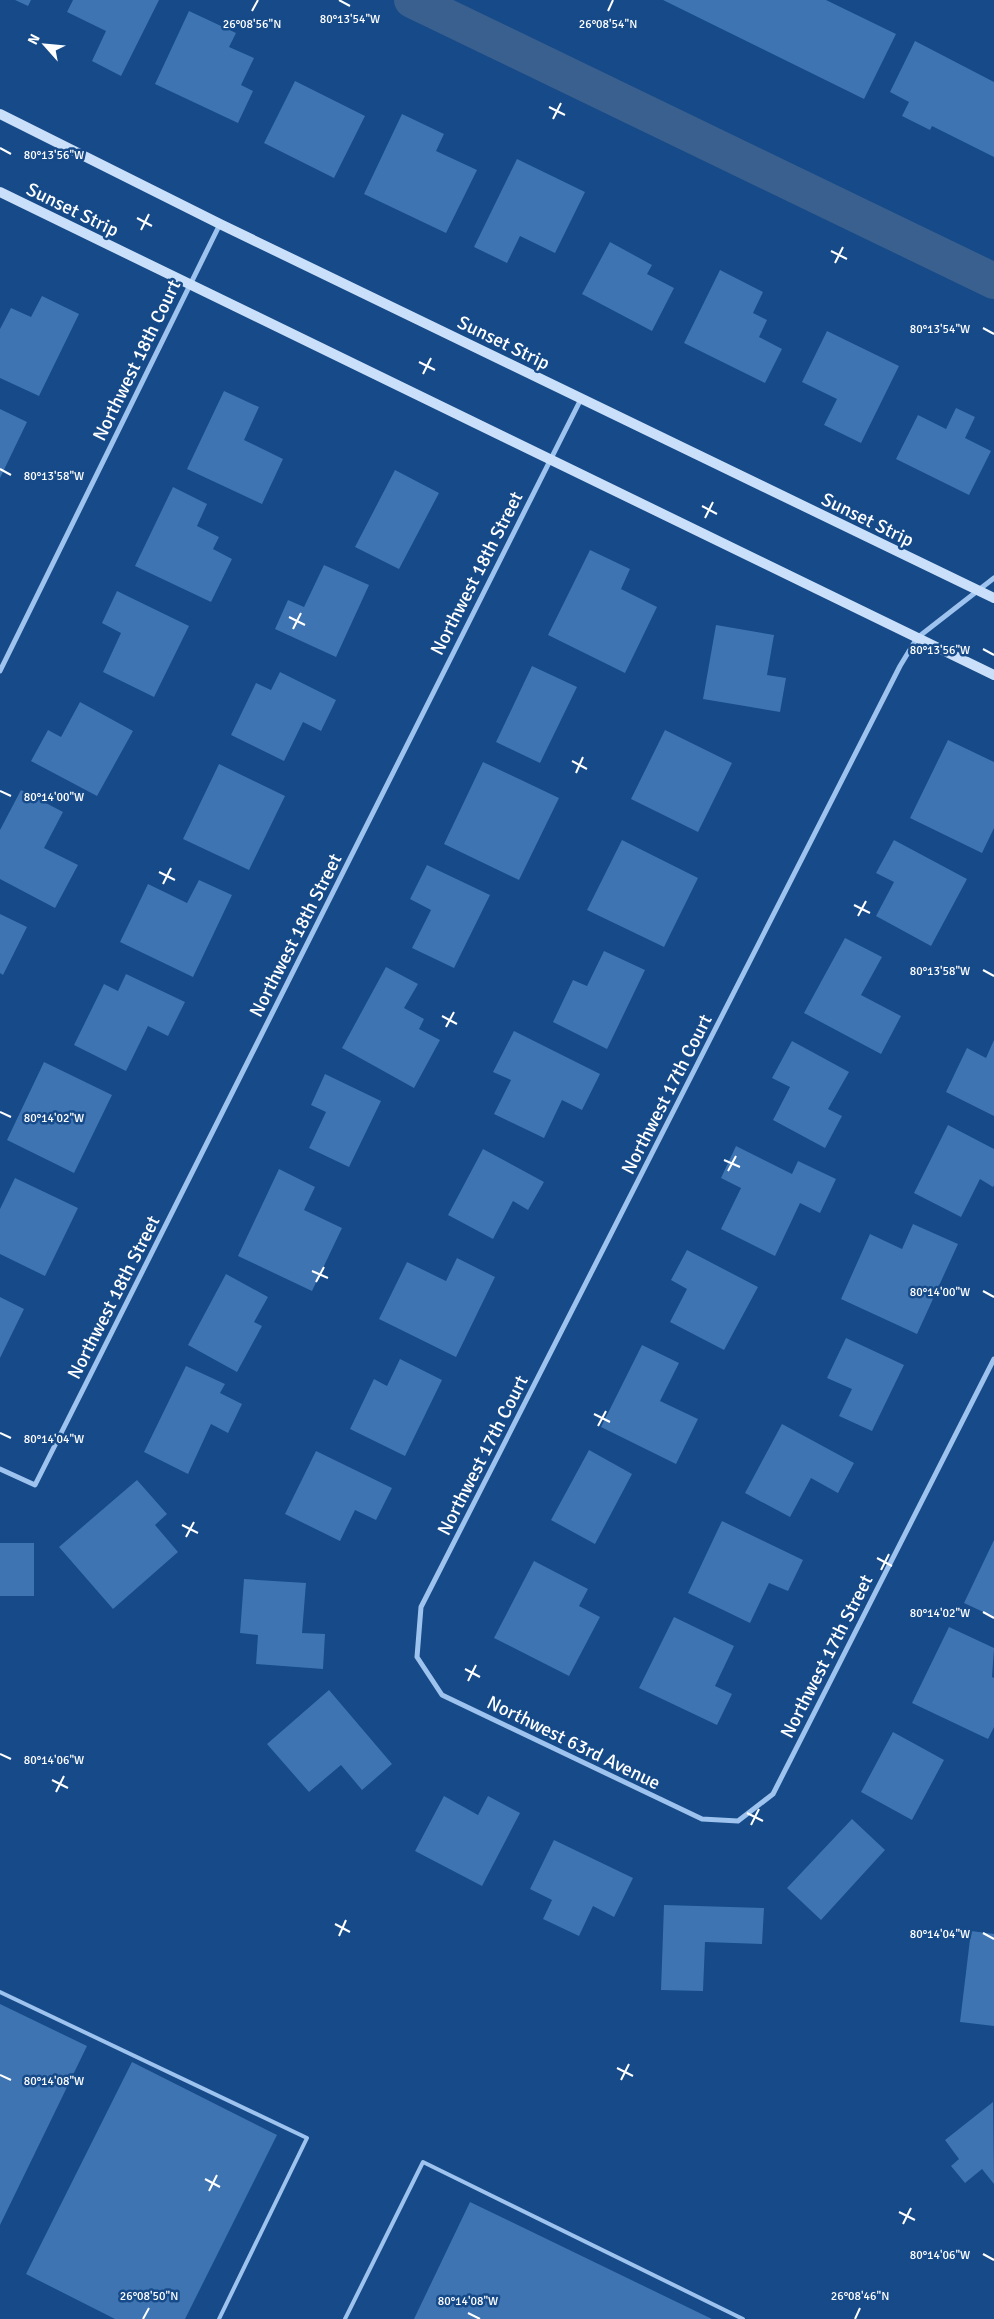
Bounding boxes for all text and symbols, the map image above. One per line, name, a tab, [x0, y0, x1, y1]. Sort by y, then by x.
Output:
text: 80°13'54"W	[320, 12, 380, 27]
text: 26°08'56"N	[223, 17, 281, 32]
text: 26°08'54"N	[579, 17, 637, 32]
north arrow	[20, 20, 70, 70]
text: N	[24, 31, 44, 48]
text: 80°13'56"W	[24, 148, 84, 163]
street label: Sunset Strip	[22, 177, 123, 243]
street label: Northwest 18th Court	[87, 276, 186, 445]
street label: Sunset Strip	[453, 310, 554, 376]
text: 80°13'54"W	[910, 322, 970, 337]
text: 80°13'58"W	[24, 469, 84, 484]
street label: Northwest 18th Street	[425, 487, 529, 659]
street label: Sunset Strip	[817, 487, 918, 553]
text: 80°13'56"W	[910, 643, 970, 658]
text: 80°14'00"W	[24, 790, 84, 805]
street label: Northwest 18th Street	[244, 849, 348, 1021]
text: 80°13'58"W	[910, 964, 970, 979]
street label: Northwest 17th Court	[616, 1010, 718, 1178]
text: 80°14'02"W	[24, 1111, 84, 1126]
street label: Northwest 18th Street	[62, 1211, 166, 1383]
text: 80°14'00"W	[910, 1285, 970, 1300]
street label: Northwest 17th Court	[432, 1371, 534, 1539]
text: 80°14'04"W	[24, 1432, 84, 1447]
street label: Northwest 17th Street	[775, 1570, 879, 1742]
text: 80°14'02"W	[910, 1606, 970, 1621]
street label: Northwest 63rd Avenue	[483, 1690, 664, 1795]
text: 80°14'06"W	[24, 1753, 84, 1768]
text: 80°14'04"W	[910, 1927, 970, 1942]
text: 80°14'08"W	[24, 2074, 84, 2089]
text: 80°14'06"W	[910, 2248, 970, 2263]
text: 26°08'50"N	[120, 2289, 178, 2304]
text: 26°08'46"N	[831, 2289, 889, 2304]
text: 80°14'08"W	[438, 2294, 498, 2309]

